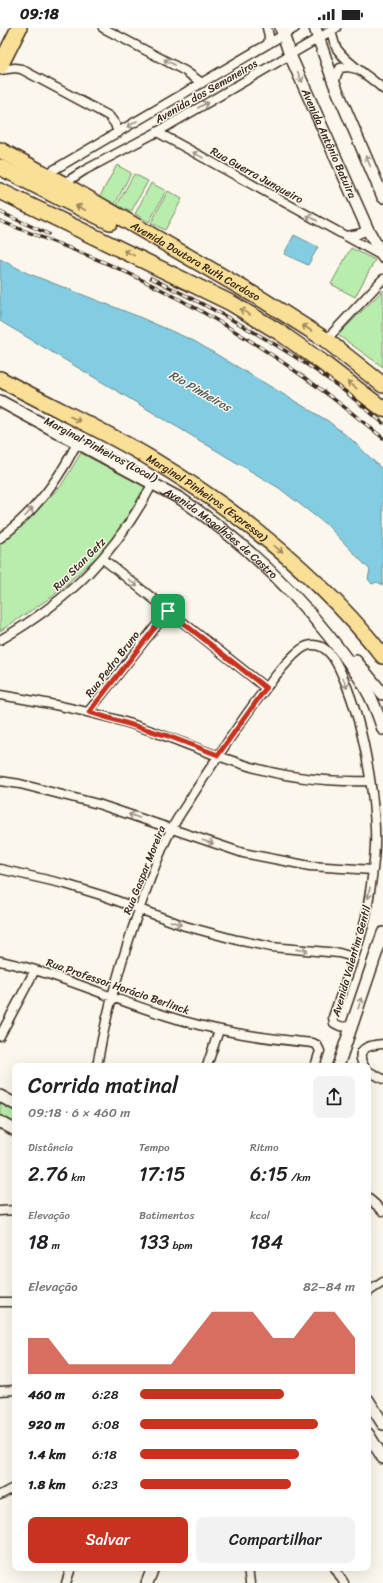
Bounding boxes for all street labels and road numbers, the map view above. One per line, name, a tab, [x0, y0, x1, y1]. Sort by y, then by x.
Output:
street label: Avenida dos Semaneiros	[150, 54, 262, 129]
street label: Avenida Antônio Batuira	[296, 84, 362, 202]
street label: Rua Guerra Junqueiro	[207, 142, 307, 209]
street label: Avenida Doutora Ruth Cardoso	[126, 216, 264, 307]
street label: Marginal Pinheiros (Local)	[41, 412, 162, 488]
street label: Marginal Pinheiros (Expressa)	[143, 449, 273, 547]
street label: Avenida Magalhães de Castro	[159, 482, 282, 584]
street label: Rua Stan Getz	[48, 533, 111, 596]
street label: Rua Pedro Bruno	[80, 626, 145, 702]
street label: Rua Gaspar Moreira	[118, 822, 171, 918]
street label: Avenida Valentim Gentil	[326, 902, 377, 1020]
street label: Rua Professor Horácio Berlinck	[43, 953, 192, 1020]

